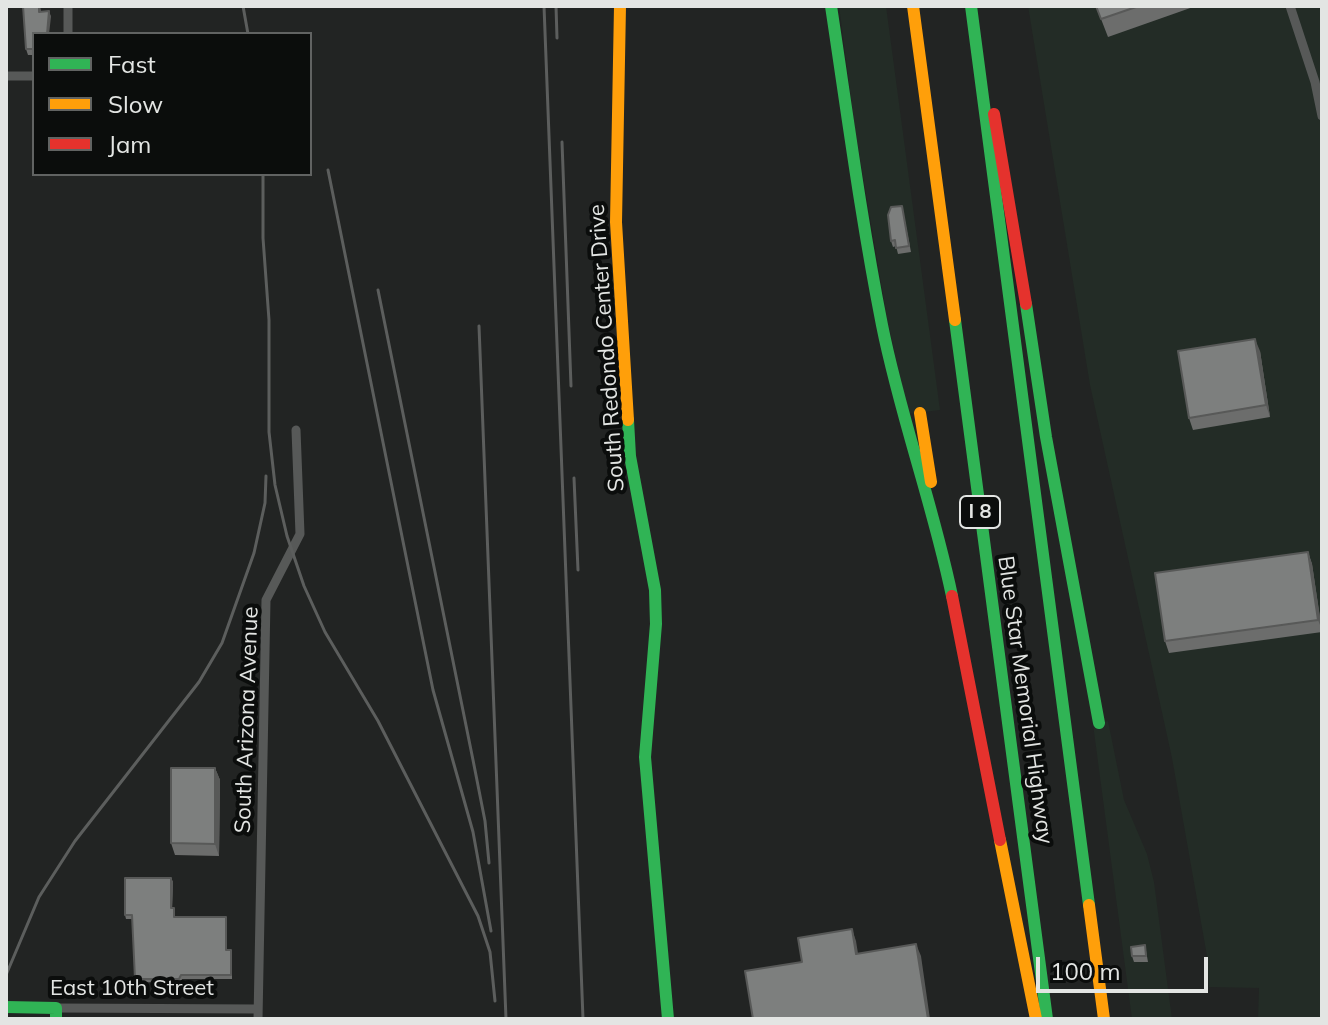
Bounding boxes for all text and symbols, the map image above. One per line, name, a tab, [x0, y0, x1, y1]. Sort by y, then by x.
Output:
legend	[32, 32, 312, 176]
text: Fast	[108, 49, 156, 79]
text: Slow	[108, 89, 163, 119]
text: Jam	[108, 129, 151, 159]
street label: South Redondo Center Drive	[584, 203, 630, 493]
road number: I 8	[960, 496, 1000, 528]
street label: Blue Star Memorial Highway	[992, 554, 1058, 846]
street label: South Arizona Avenue	[230, 606, 264, 834]
scale bar	[1040, 941, 1212, 991]
text: 100 m	[1050, 956, 1121, 986]
street label: East 10th Street	[50, 975, 214, 1001]

